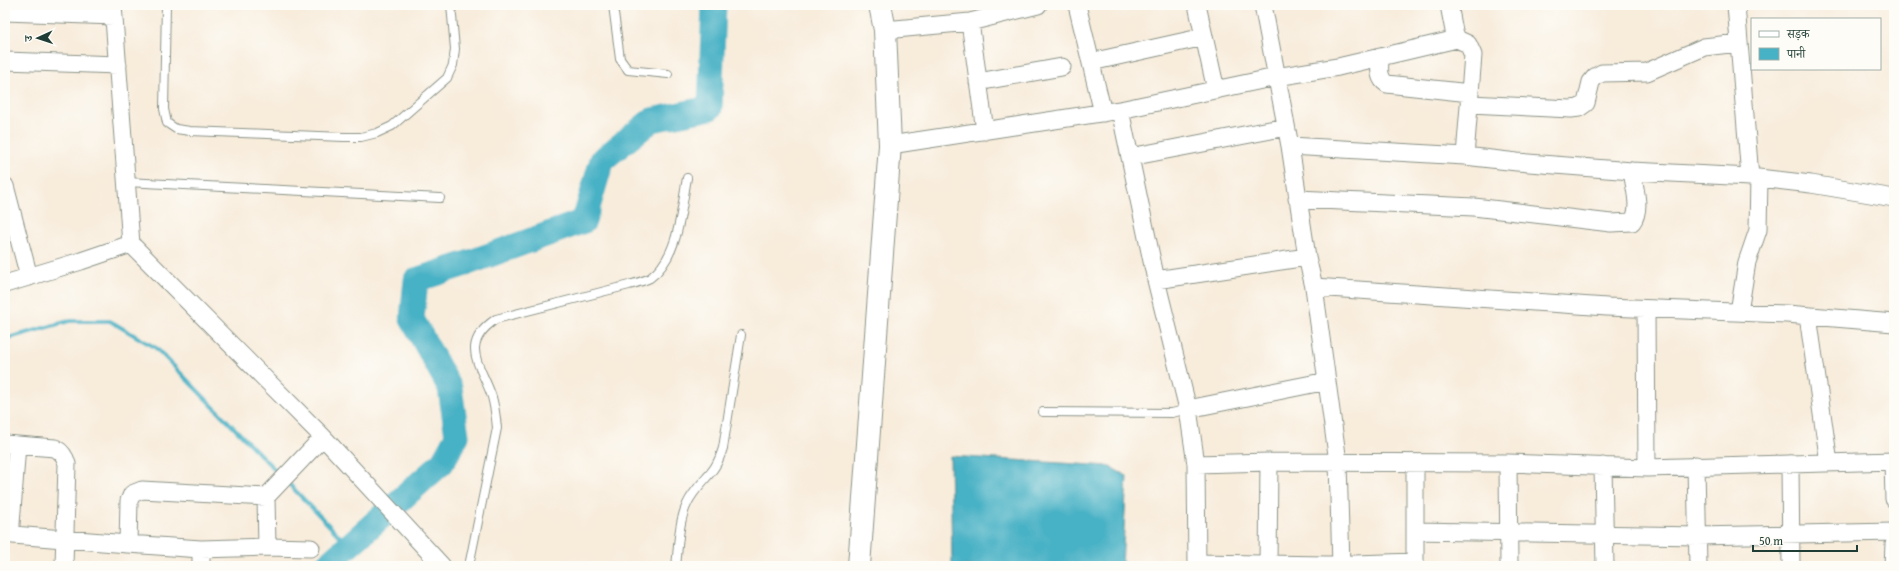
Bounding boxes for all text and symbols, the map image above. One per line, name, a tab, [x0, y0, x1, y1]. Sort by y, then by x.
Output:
north arrow	[18, 18, 58, 58]
legend	[1751, 18, 1881, 70]
text: सड़क	[1786, 25, 1811, 42]
text: उ	[20, 34, 36, 43]
text: पानी	[1786, 45, 1806, 62]
scale bar	[1753, 527, 1857, 553]
text: 50 m	[1759, 532, 1783, 549]

